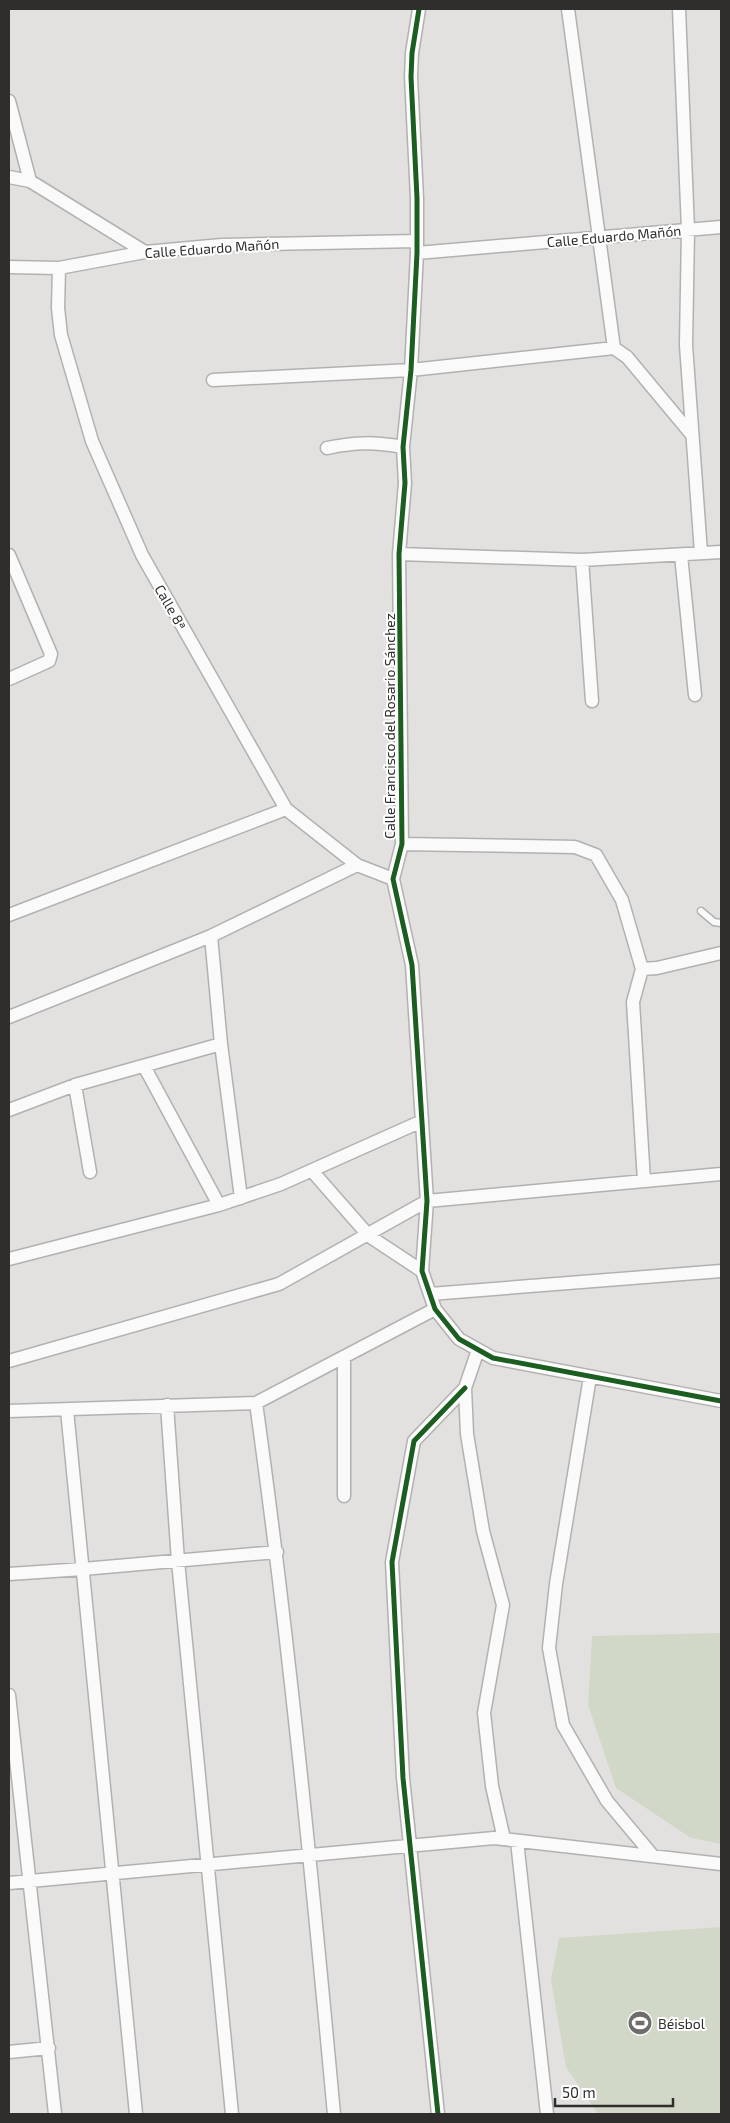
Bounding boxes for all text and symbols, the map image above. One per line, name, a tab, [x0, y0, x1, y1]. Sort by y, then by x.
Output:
street label: Calle Eduardo Mañón	[546, 222, 682, 250]
street label: Calle Eduardo Mañón	[144, 235, 280, 261]
street label: Calle 8ª	[151, 581, 191, 633]
street label: Calle Francisco del Rosario Sánchez	[381, 613, 398, 839]
sports icon: Béisbol	[627, 2010, 653, 2036]
place label: Béisbol	[658, 2015, 706, 2032]
scale bar	[555, 2076, 672, 2108]
text: 50 m	[562, 2083, 596, 2101]

